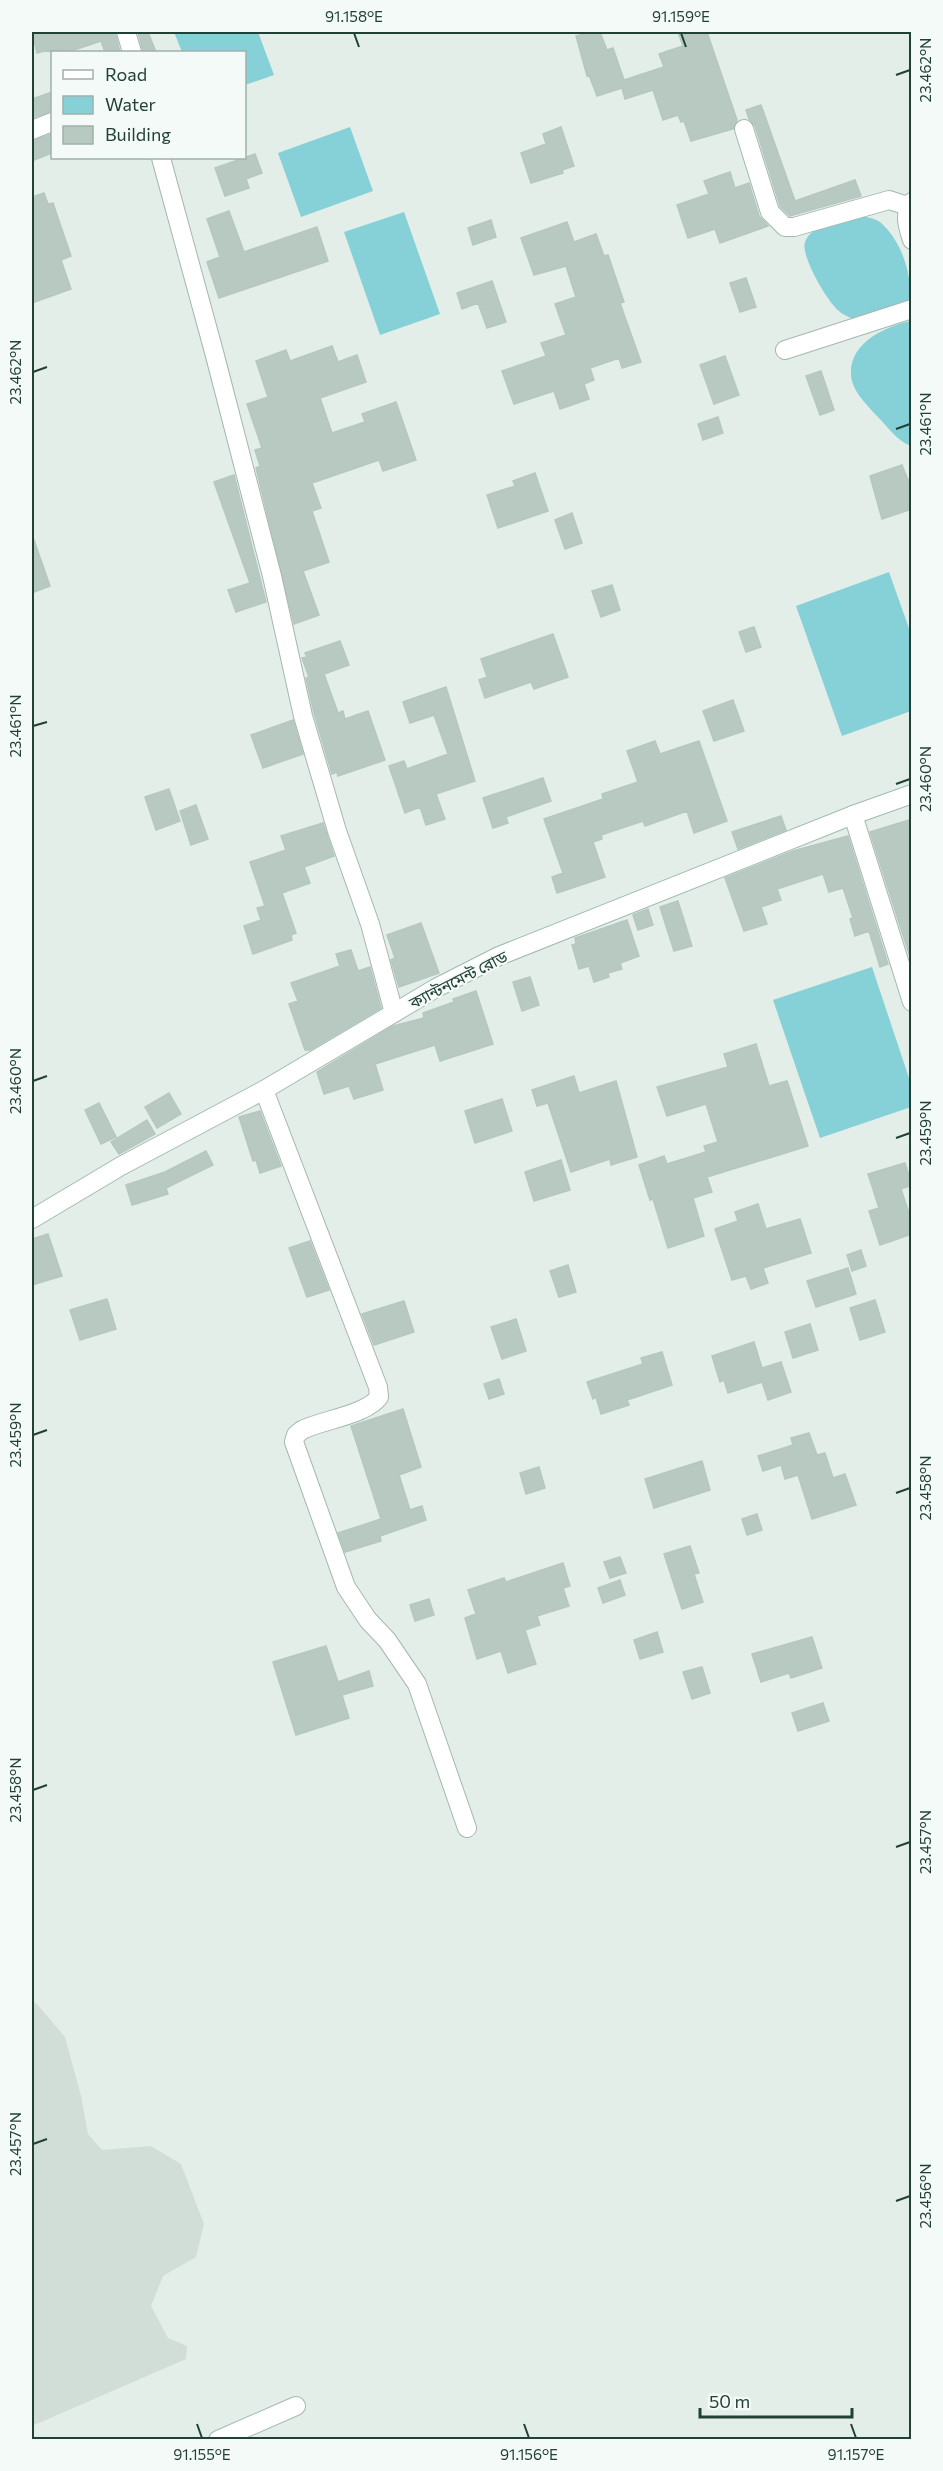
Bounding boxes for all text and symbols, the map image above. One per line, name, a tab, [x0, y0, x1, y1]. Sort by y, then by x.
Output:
text: 91.158°E	[325, 7, 383, 25]
text: 91.159°E	[652, 7, 710, 25]
text: 23.462°N	[916, 38, 934, 102]
legend	[51, 51, 246, 159]
text: Road	[105, 63, 147, 85]
text: Water	[105, 93, 156, 115]
text: Building	[105, 123, 171, 145]
text: 23.462°N	[6, 340, 24, 404]
text: 23.461°N	[916, 393, 934, 455]
text: 23.461°N	[6, 695, 24, 757]
text: 23.460°N	[916, 746, 934, 812]
street label: ক্যান্টনমেন্ট রোড	[405, 946, 511, 1012]
text: 23.460°N	[6, 1048, 24, 1114]
text: 23.459°N	[916, 1101, 934, 1166]
text: 23.459°N	[6, 1403, 24, 1468]
text: 23.458°N	[916, 1456, 934, 1521]
text: 23.458°N	[6, 1758, 24, 1823]
text: 23.457°N	[916, 1810, 934, 1874]
text: 23.457°N	[6, 2112, 24, 2176]
text: 23.456°N	[916, 2164, 934, 2229]
scale bar	[700, 2381, 852, 2419]
text: 50 m	[709, 2390, 750, 2412]
text: 91.155°E	[173, 2445, 231, 2463]
text: 91.156°E	[500, 2445, 558, 2463]
text: 91.157°E	[828, 2445, 885, 2463]

